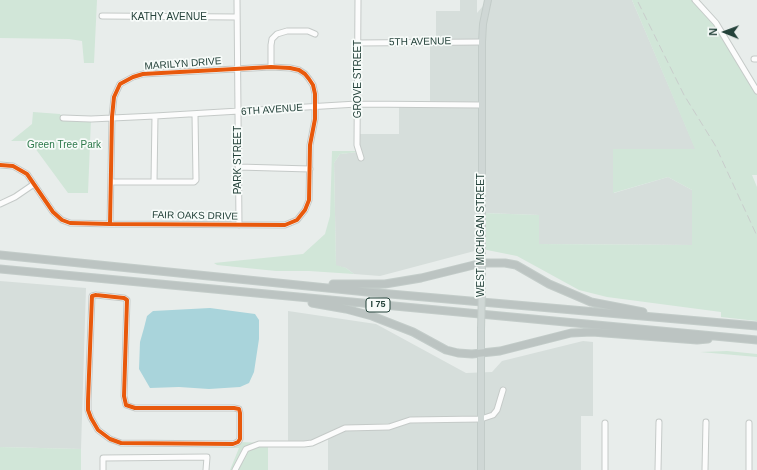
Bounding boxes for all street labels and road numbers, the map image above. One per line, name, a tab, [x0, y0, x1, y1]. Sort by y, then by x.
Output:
street label: KATHY AVENUE	[131, 11, 207, 23]
street label: 5TH AVENUE	[389, 35, 451, 49]
street label: GROVE STREET	[352, 40, 364, 118]
street label: MARILYN DRIVE	[144, 55, 222, 73]
street label: 6TH AVENUE	[241, 102, 303, 118]
street label: PARK STREET	[232, 126, 244, 194]
street label: WEST MICHIGAN STREET	[475, 173, 487, 297]
street label: FAIR OAKS DRIVE	[152, 209, 238, 223]
road number: I 75	[366, 298, 390, 312]

